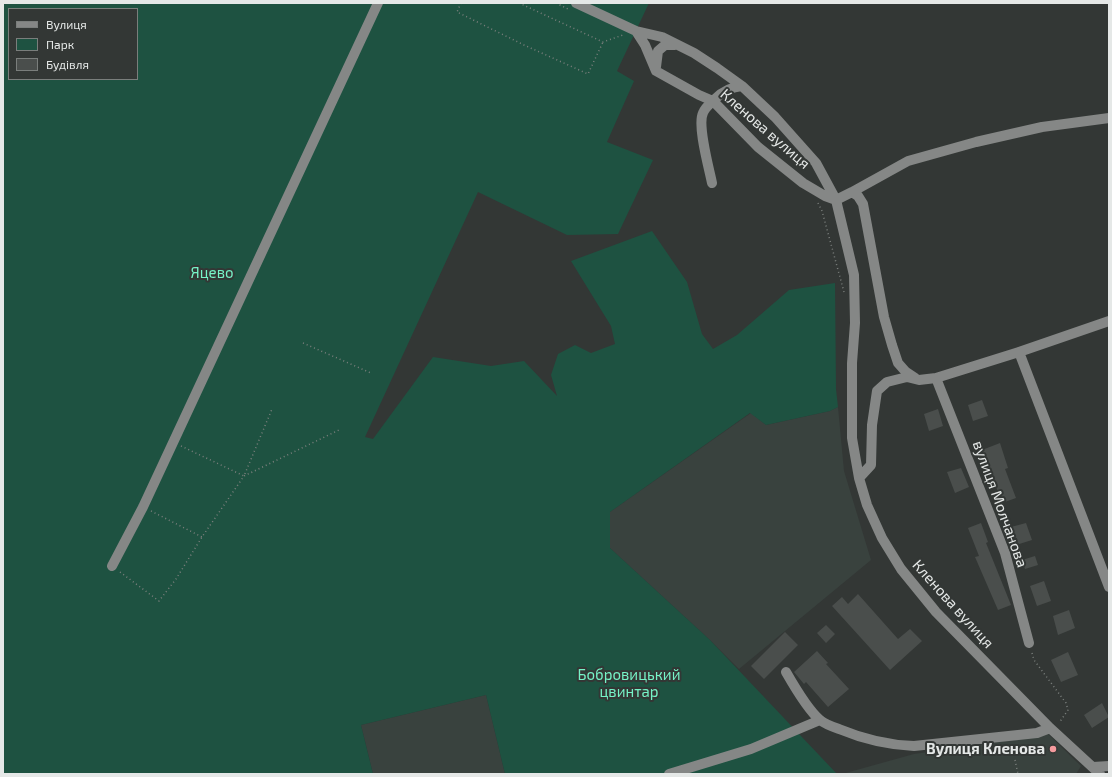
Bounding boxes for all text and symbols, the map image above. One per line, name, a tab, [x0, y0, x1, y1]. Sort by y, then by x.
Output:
legend	[8, 8, 138, 80]
text: Вулиця	[46, 17, 87, 31]
text: Парк	[46, 37, 74, 51]
text: Будівля	[46, 57, 89, 71]
street label: Кленова вулиця	[717, 85, 813, 173]
park label: Яцево	[190, 264, 234, 282]
street label: вулиця Молчанова	[969, 438, 1031, 570]
street label: Кленова вулиця	[909, 556, 997, 652]
park label: Бобровицький цвинтар	[578, 666, 680, 701]
place label: Вулиця Кленова	[926, 740, 1045, 758]
marker: Вулиця Кленова	[1048, 744, 1058, 754]

